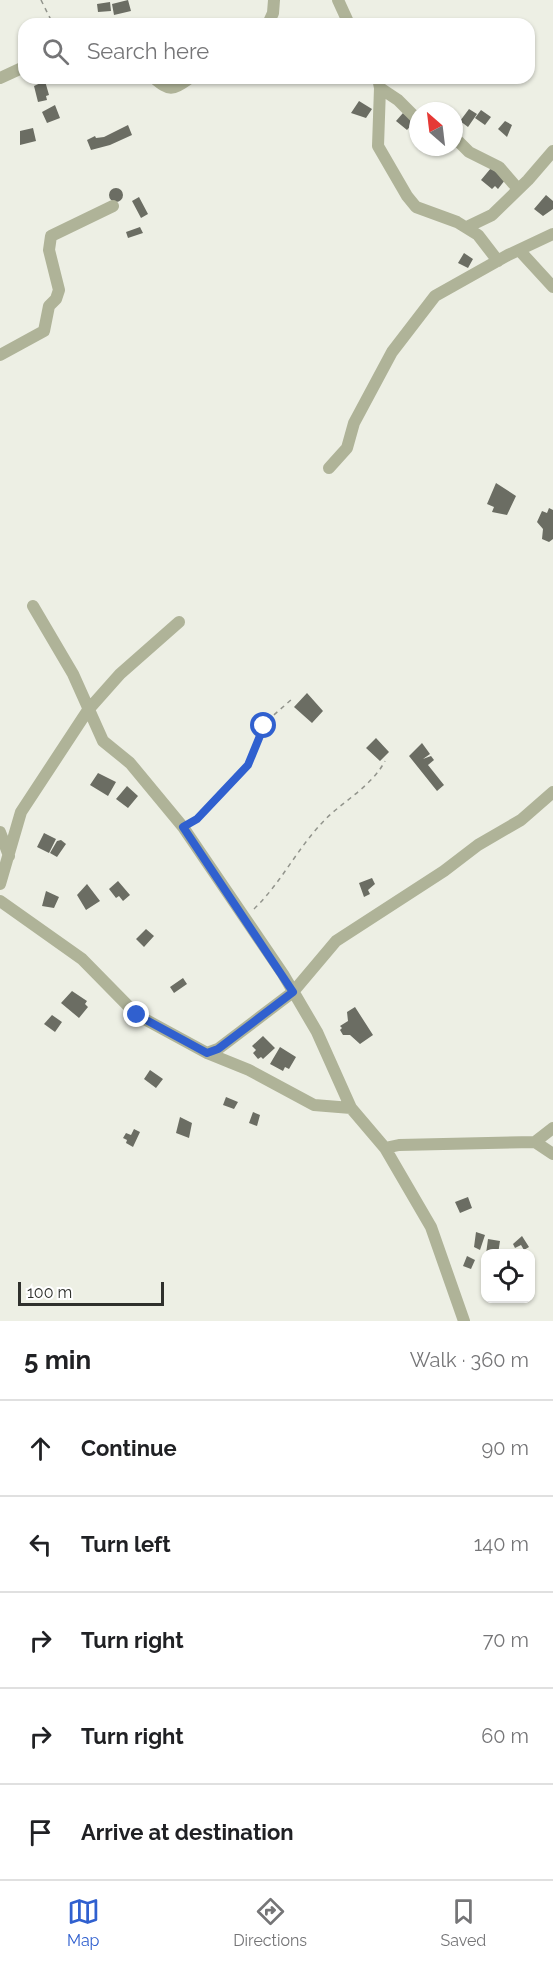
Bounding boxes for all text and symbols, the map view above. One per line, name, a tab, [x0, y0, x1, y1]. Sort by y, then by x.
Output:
search box	[18, 18, 535, 84]
icon: search	[39, 35, 72, 68]
text: Search here	[87, 38, 209, 64]
north arrow	[409, 102, 463, 156]
route start	[250, 712, 276, 738]
route end	[123, 1001, 149, 1027]
map controls	[481, 1249, 535, 1303]
button: locate	[481, 1249, 535, 1303]
scale bar	[18, 1279, 164, 1306]
text: 100 m	[27, 1283, 72, 1302]
text: 5 min	[24, 1345, 91, 1375]
text: Walk · 360 m	[410, 1348, 529, 1372]
icon: ahead	[24, 1432, 57, 1465]
text: Continue	[81, 1435, 177, 1461]
text: 90 m	[482, 1436, 529, 1460]
icon: left	[24, 1528, 57, 1561]
text: Turn left	[81, 1531, 171, 1557]
text: 140 m	[474, 1532, 529, 1556]
icon: right	[24, 1624, 57, 1657]
text: Turn right	[81, 1627, 184, 1653]
text: 70 m	[483, 1628, 529, 1652]
icon: right	[24, 1720, 57, 1753]
text: Turn right	[81, 1723, 184, 1749]
text: 60 m	[481, 1724, 529, 1748]
icon: arrive	[24, 1816, 57, 1849]
text: Arrive at destination	[81, 1819, 294, 1845]
tab: Map	[67, 1895, 100, 1950]
tab: Directions	[233, 1895, 307, 1950]
tab: Saved	[440, 1895, 486, 1950]

